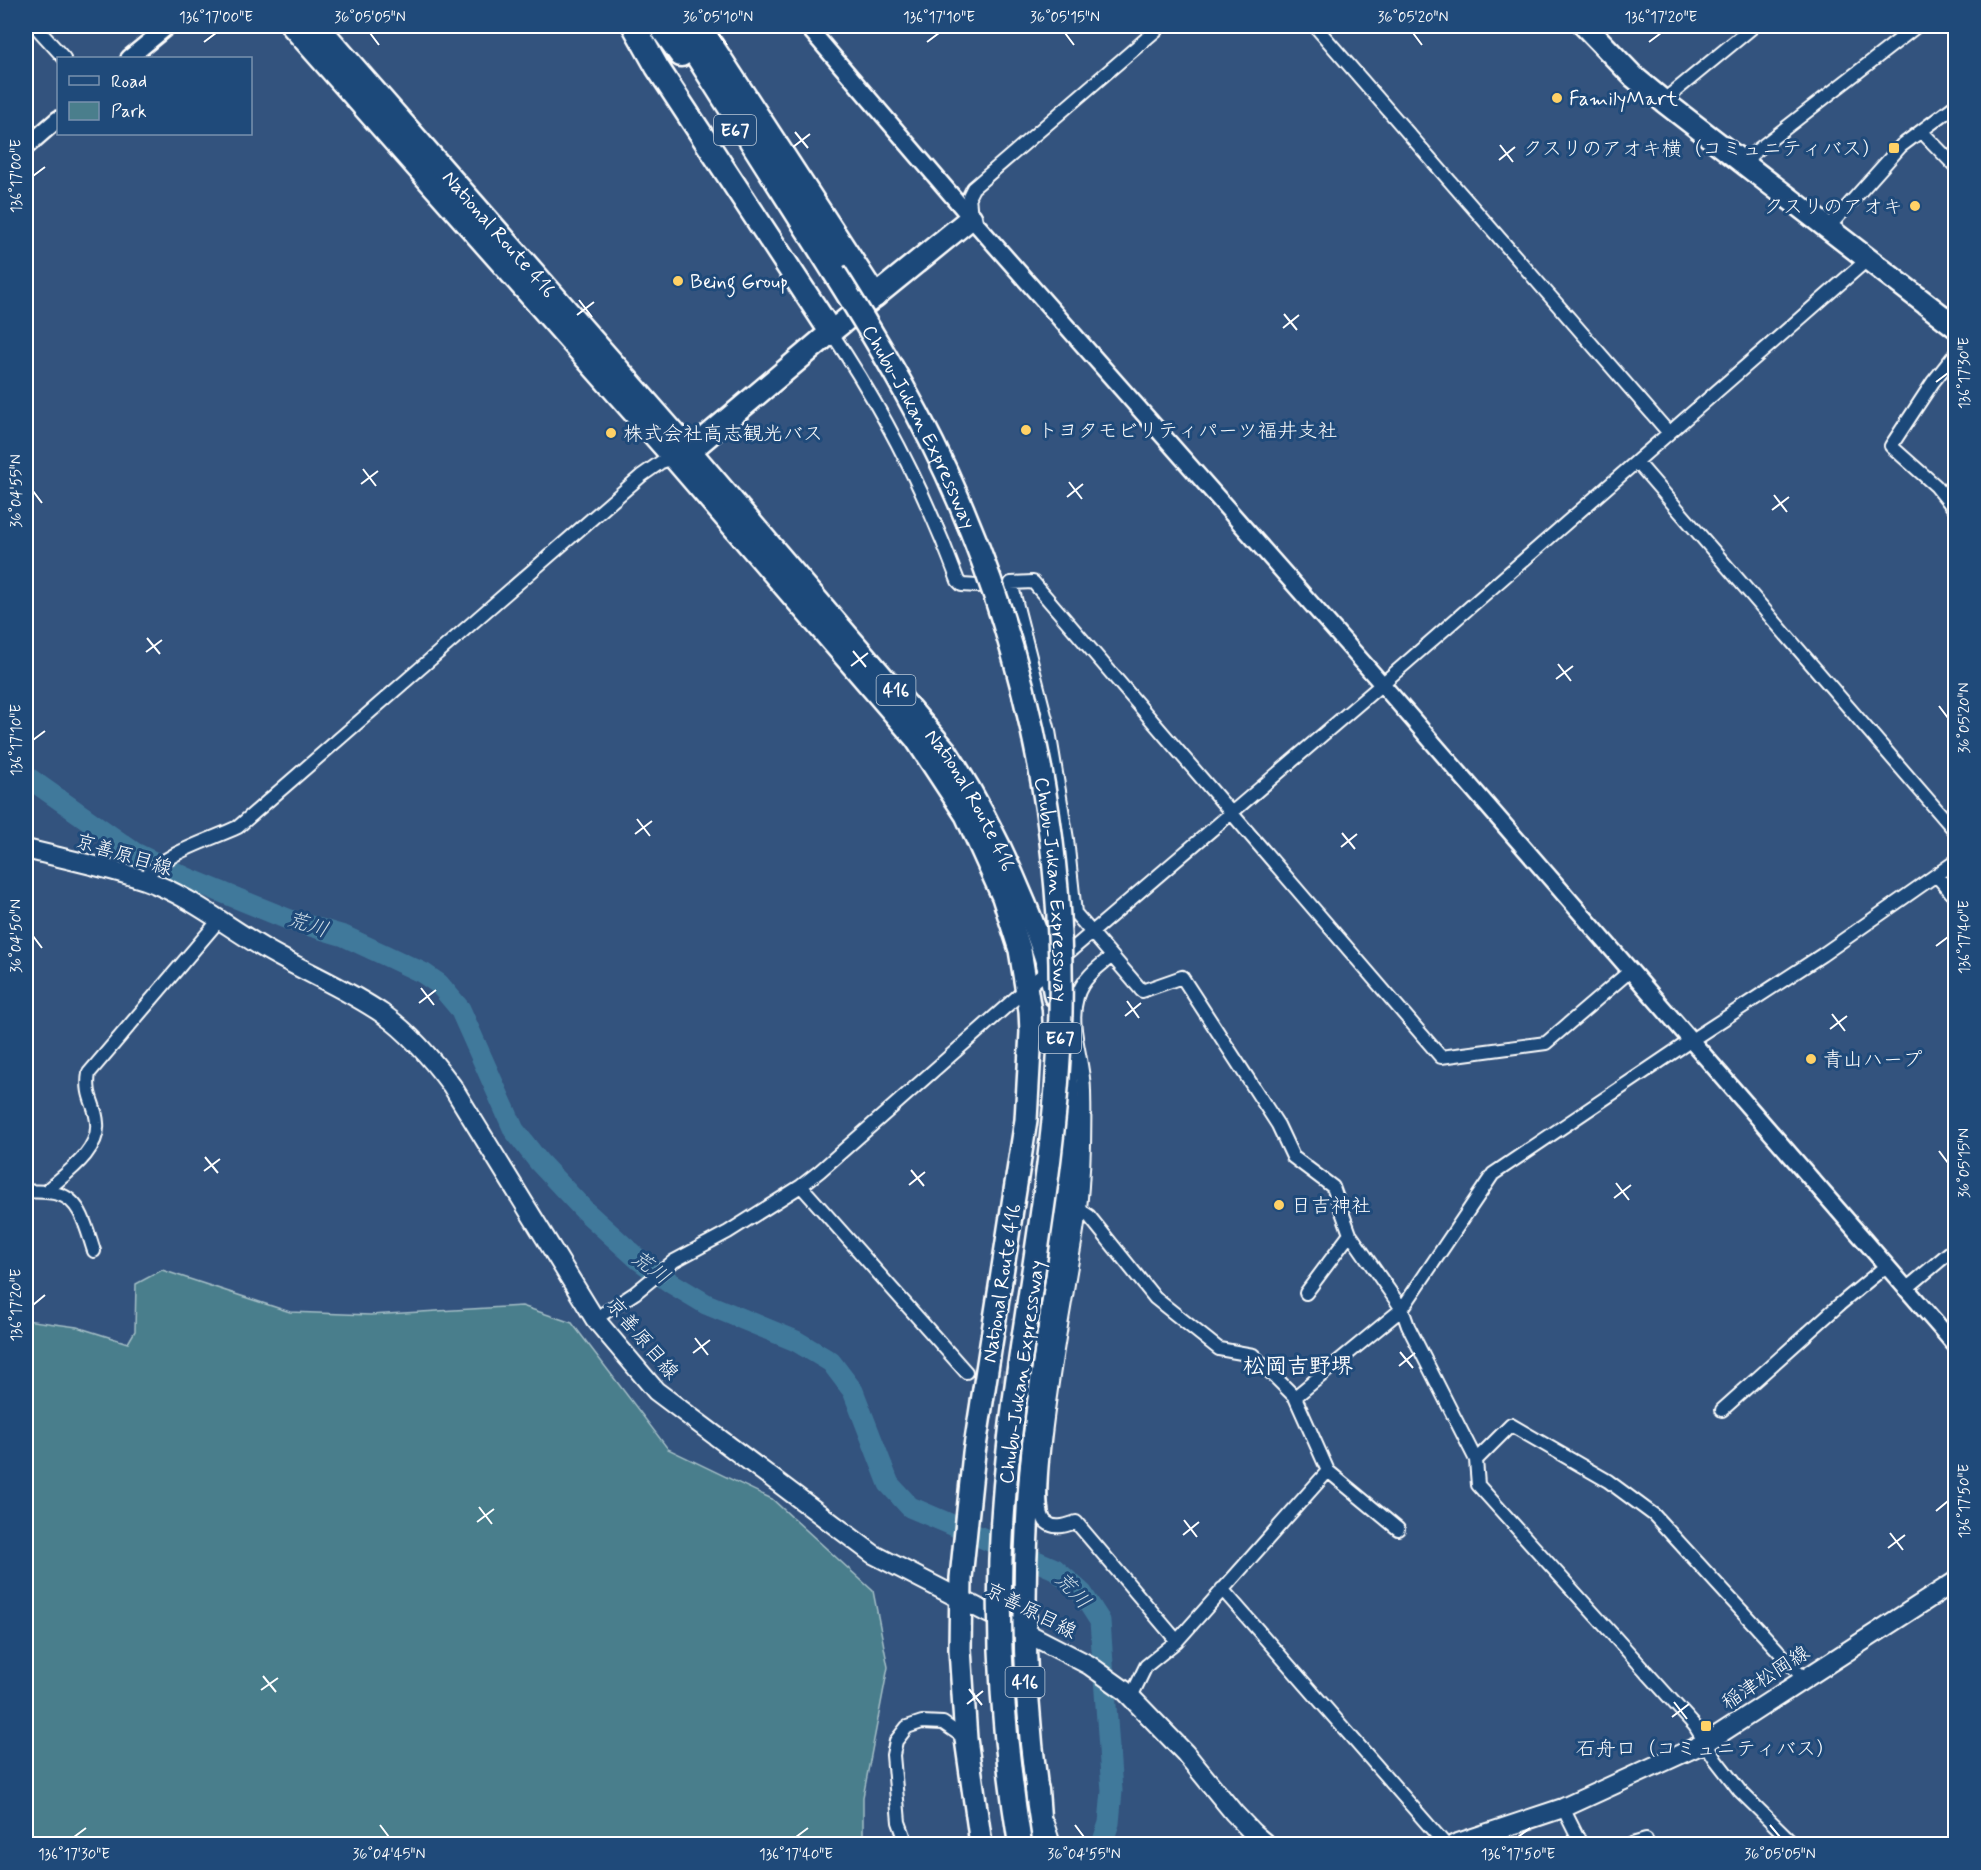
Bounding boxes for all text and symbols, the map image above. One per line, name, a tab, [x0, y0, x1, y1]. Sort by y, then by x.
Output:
text: 136°17'00"E	[179, 8, 253, 28]
text: 36°05'05"N	[334, 8, 406, 28]
text: 36°05'10"N	[683, 8, 753, 28]
text: 136°17'10"E	[903, 8, 975, 28]
text: 36°05'15"N	[1030, 8, 1100, 28]
text: 36°05'20"N	[1377, 8, 1449, 28]
text: 136°17'20"E	[1625, 8, 1698, 28]
legend	[57, 57, 252, 135]
text: Road	[111, 70, 147, 94]
place label: FamilyMart	[1569, 86, 1678, 113]
marker: FamilyMart	[1550, 91, 1564, 105]
text: Park	[111, 100, 147, 124]
road number: E67	[714, 115, 756, 145]
place label: クスリのアオキ横（コミュニティバス）	[1522, 136, 1882, 163]
text: 136°17'00"E	[7, 139, 27, 213]
marker: クスリのアオキ横（コミュニティバス）	[1887, 141, 1901, 155]
street label: National Route 416	[436, 165, 562, 304]
place label: クスリのアオキ	[1763, 194, 1903, 221]
marker: クスリのアオキ	[1908, 199, 1922, 213]
place label: Being Group	[690, 269, 788, 298]
marker: Being Group	[671, 274, 685, 288]
street label: Chubu-Jukan Expressway	[855, 320, 981, 533]
text: 136°17'30"E	[1955, 337, 1975, 409]
place label: トヨタモビリティパーツ福井支社	[1038, 418, 1338, 445]
place label: 株式会社高志観光バス	[623, 421, 823, 448]
marker: トヨタモビリティパーツ福井支社	[1019, 423, 1033, 437]
marker: 株式会社高志観光バス	[604, 426, 618, 440]
text: 36°04'55"N	[7, 454, 27, 528]
road number: 416	[876, 675, 916, 705]
text: 36°05'20"N	[1955, 682, 1975, 754]
text: 136°17'10"E	[7, 704, 27, 776]
street label: National Route 416	[918, 724, 1021, 876]
street label: Chubu-Jukan Expressway	[1027, 775, 1073, 1002]
street label: 京善原目線	[72, 828, 175, 883]
text: 36°04'50"N	[7, 899, 27, 973]
text: 136°17'40"E	[1955, 900, 1975, 974]
water label: 荒川	[283, 905, 332, 945]
road number: E67	[1039, 1023, 1081, 1053]
place label: 青山ハープ	[1823, 1047, 1922, 1074]
marker: 青山ハープ	[1804, 1052, 1818, 1066]
text: 36°05'15"N	[1955, 1128, 1975, 1198]
place label: 日吉神社	[1291, 1193, 1371, 1220]
marker: 日吉神社	[1272, 1198, 1286, 1212]
street label: National Route 416	[977, 1202, 1028, 1365]
water label: 荒川	[625, 1244, 676, 1292]
street label: Chubu-Jukan Expressway	[993, 1259, 1052, 1486]
text: 136°17'20"E	[7, 1268, 27, 1341]
street label: 京善原目線	[599, 1292, 684, 1386]
district label: 松岡吉野堺	[1243, 1353, 1353, 1381]
text: 136°17'50"E	[1955, 1464, 1975, 1538]
water label: 荒川	[1048, 1566, 1097, 1616]
street label: 京善原目線	[980, 1577, 1081, 1646]
street label: 稲津松岡線	[1717, 1640, 1815, 1717]
road number: 416	[1006, 1667, 1044, 1697]
marker: 石舟口（コミュニティバス）	[1699, 1719, 1713, 1733]
place label: 石舟口（コミュニティバス）	[1576, 1736, 1836, 1763]
text: 136°17'30"E	[38, 1845, 110, 1865]
text: 36°04'45"N	[353, 1845, 426, 1865]
text: 136°17'40"E	[759, 1845, 833, 1865]
text: 36°04'55"N	[1047, 1845, 1121, 1865]
text: 136°17'50"E	[1481, 1845, 1555, 1865]
text: 36°05'05"N	[1744, 1845, 1816, 1865]

